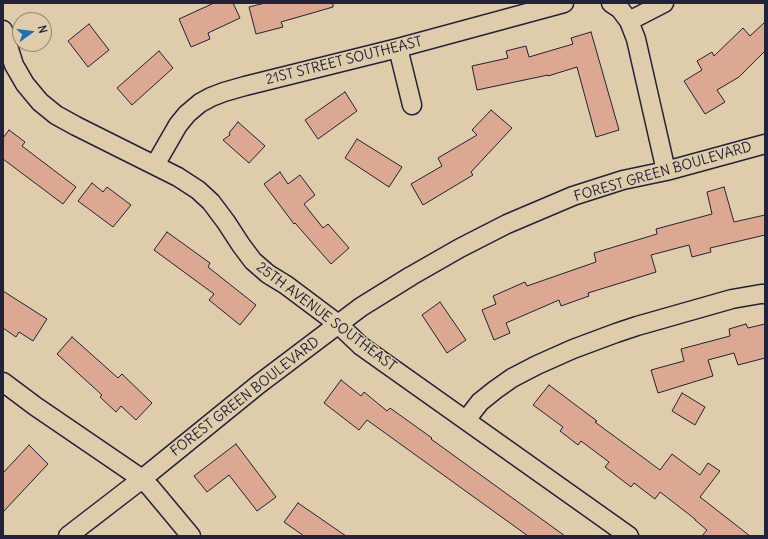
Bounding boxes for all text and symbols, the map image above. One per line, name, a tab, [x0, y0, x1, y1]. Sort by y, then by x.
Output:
north arrow	[12, 12, 52, 52]
text: N	[35, 24, 50, 35]
street label: 21ST STREET SOUTHEAST	[264, 33, 424, 89]
street label: FOREST GREEN BOULEVARD	[572, 139, 754, 205]
street label: 25TH AVENUE SOUTHEAST	[253, 259, 399, 375]
street label: FOREST GREEN BOULEVARD	[167, 334, 323, 460]

